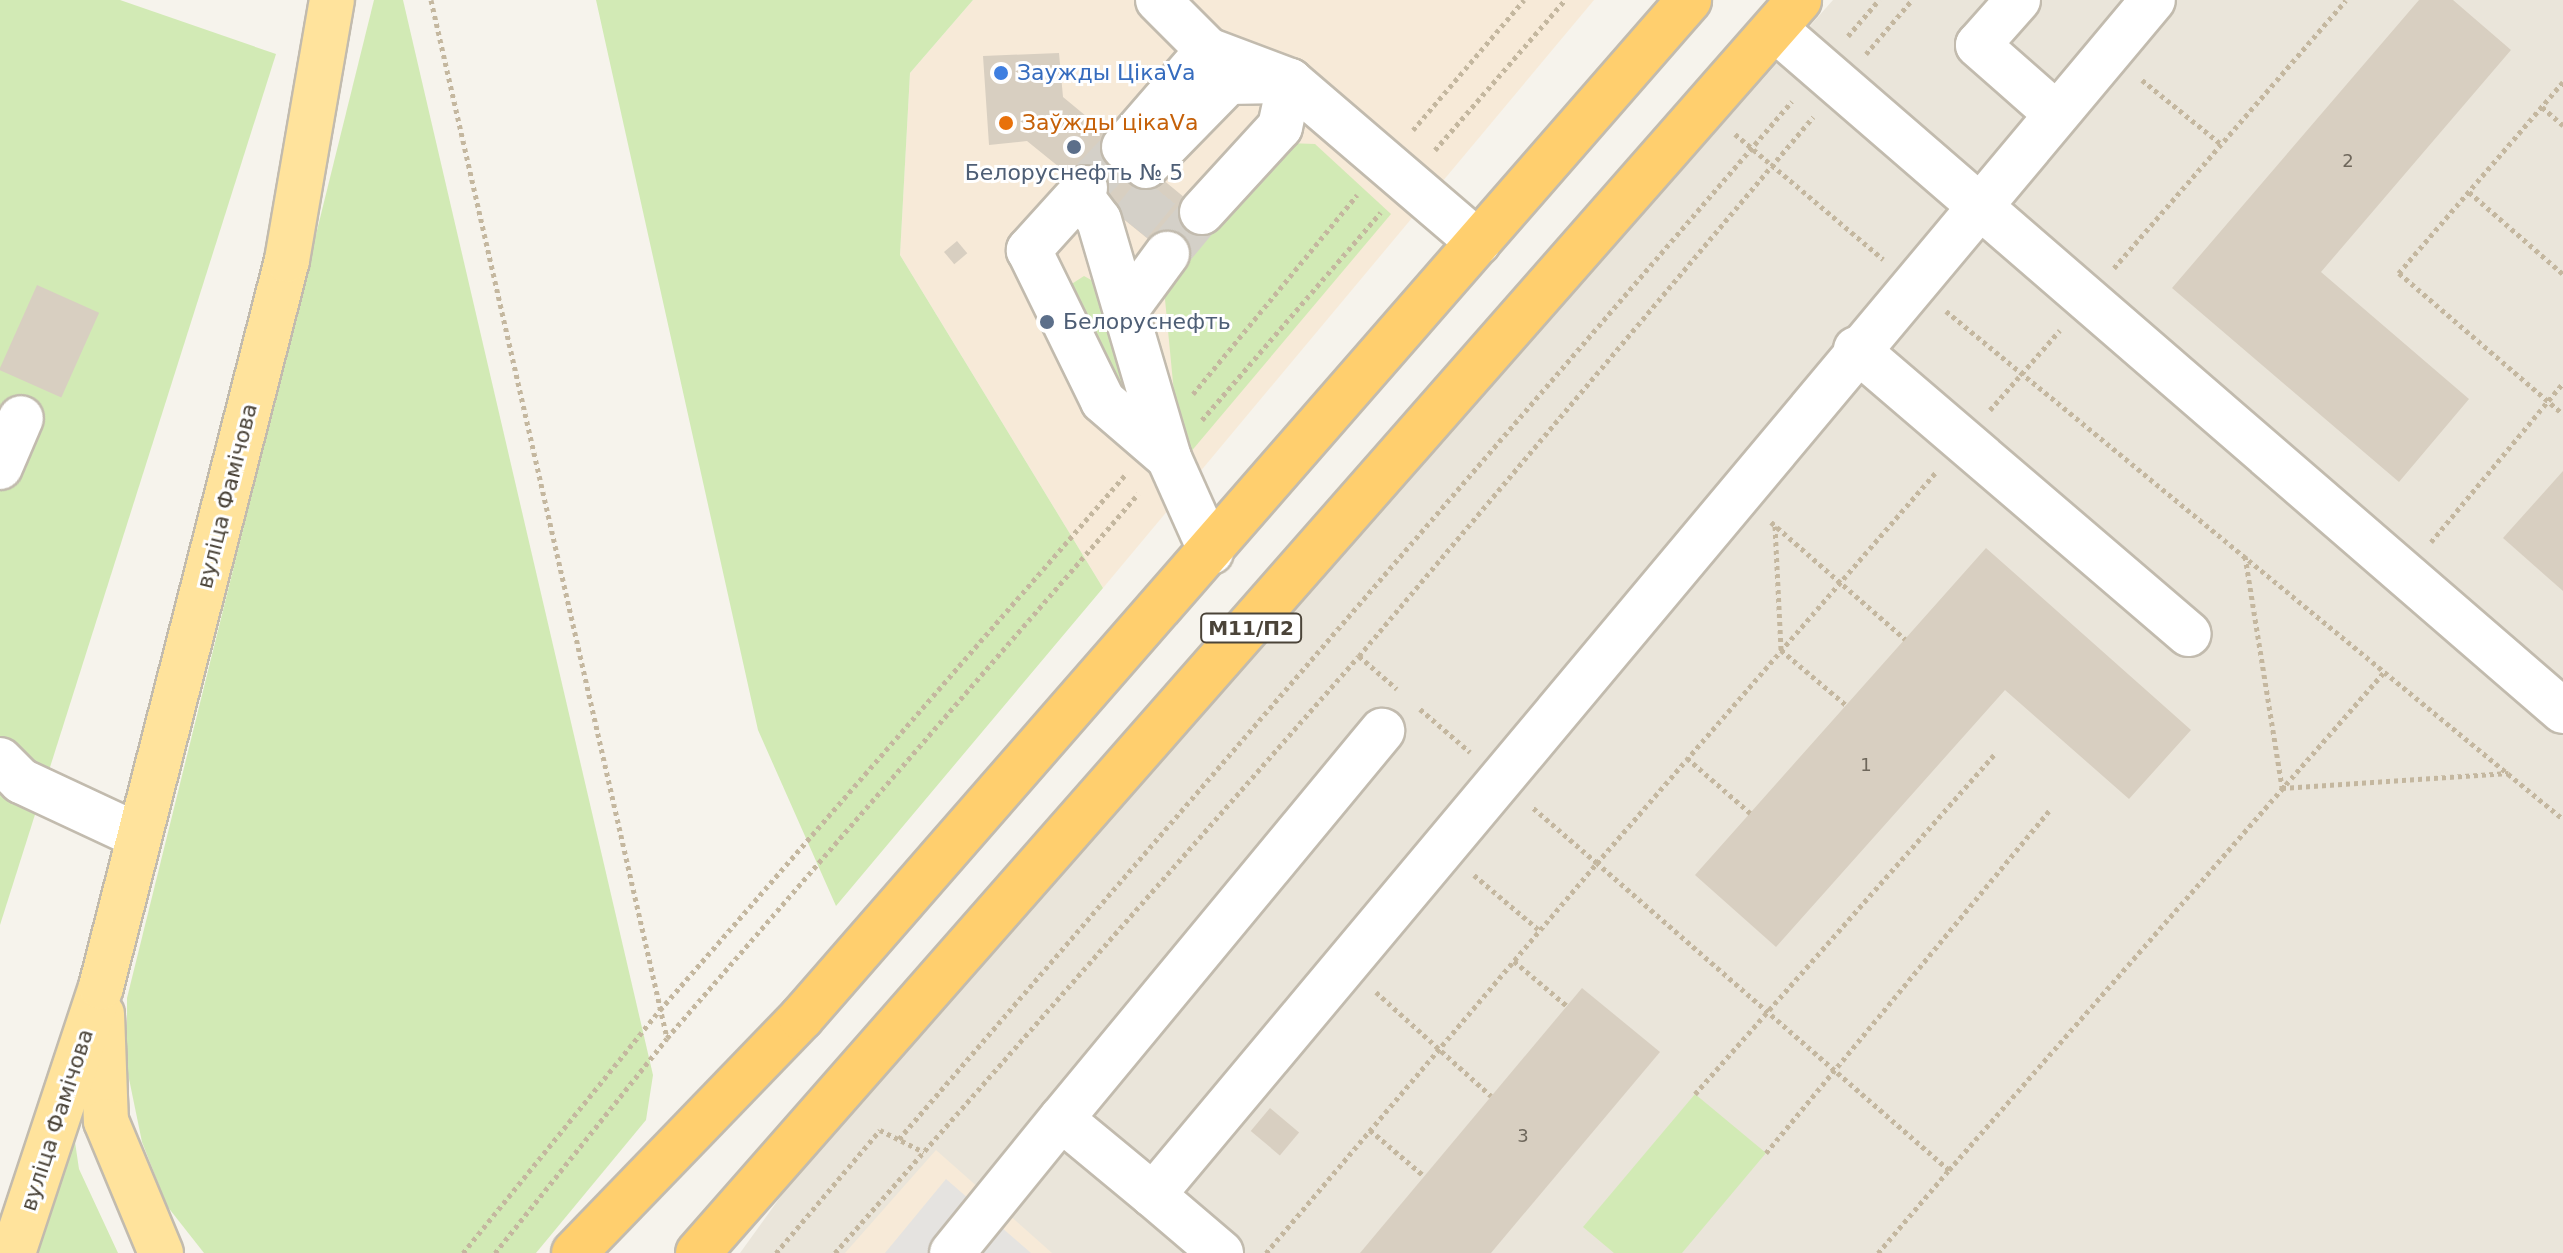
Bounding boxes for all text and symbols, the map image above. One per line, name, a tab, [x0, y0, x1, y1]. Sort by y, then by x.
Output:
place label: Заужды ЦікаVа	[1017, 60, 1195, 86]
marker: Заужды ЦікаVа	[992, 64, 1010, 82]
place label: Заўжды цікаVа	[1022, 110, 1198, 136]
marker: Заўжды цікаVа	[997, 114, 1015, 132]
marker: Белоруснефть № 5	[1065, 138, 1083, 156]
house number: 2	[2342, 150, 2354, 172]
place label: Белоруснефть № 5	[965, 160, 1183, 186]
place label: Белоруснефть	[1063, 309, 1231, 335]
marker: Белоруснефть	[1038, 313, 1056, 331]
street label: вуліца Фамічова	[191, 401, 263, 591]
road number: М11/П2	[1199, 612, 1303, 644]
house number: 1	[1860, 754, 1872, 776]
street label: вуліца Фамічова	[15, 1026, 99, 1214]
house number: 3	[1517, 1125, 1529, 1147]

